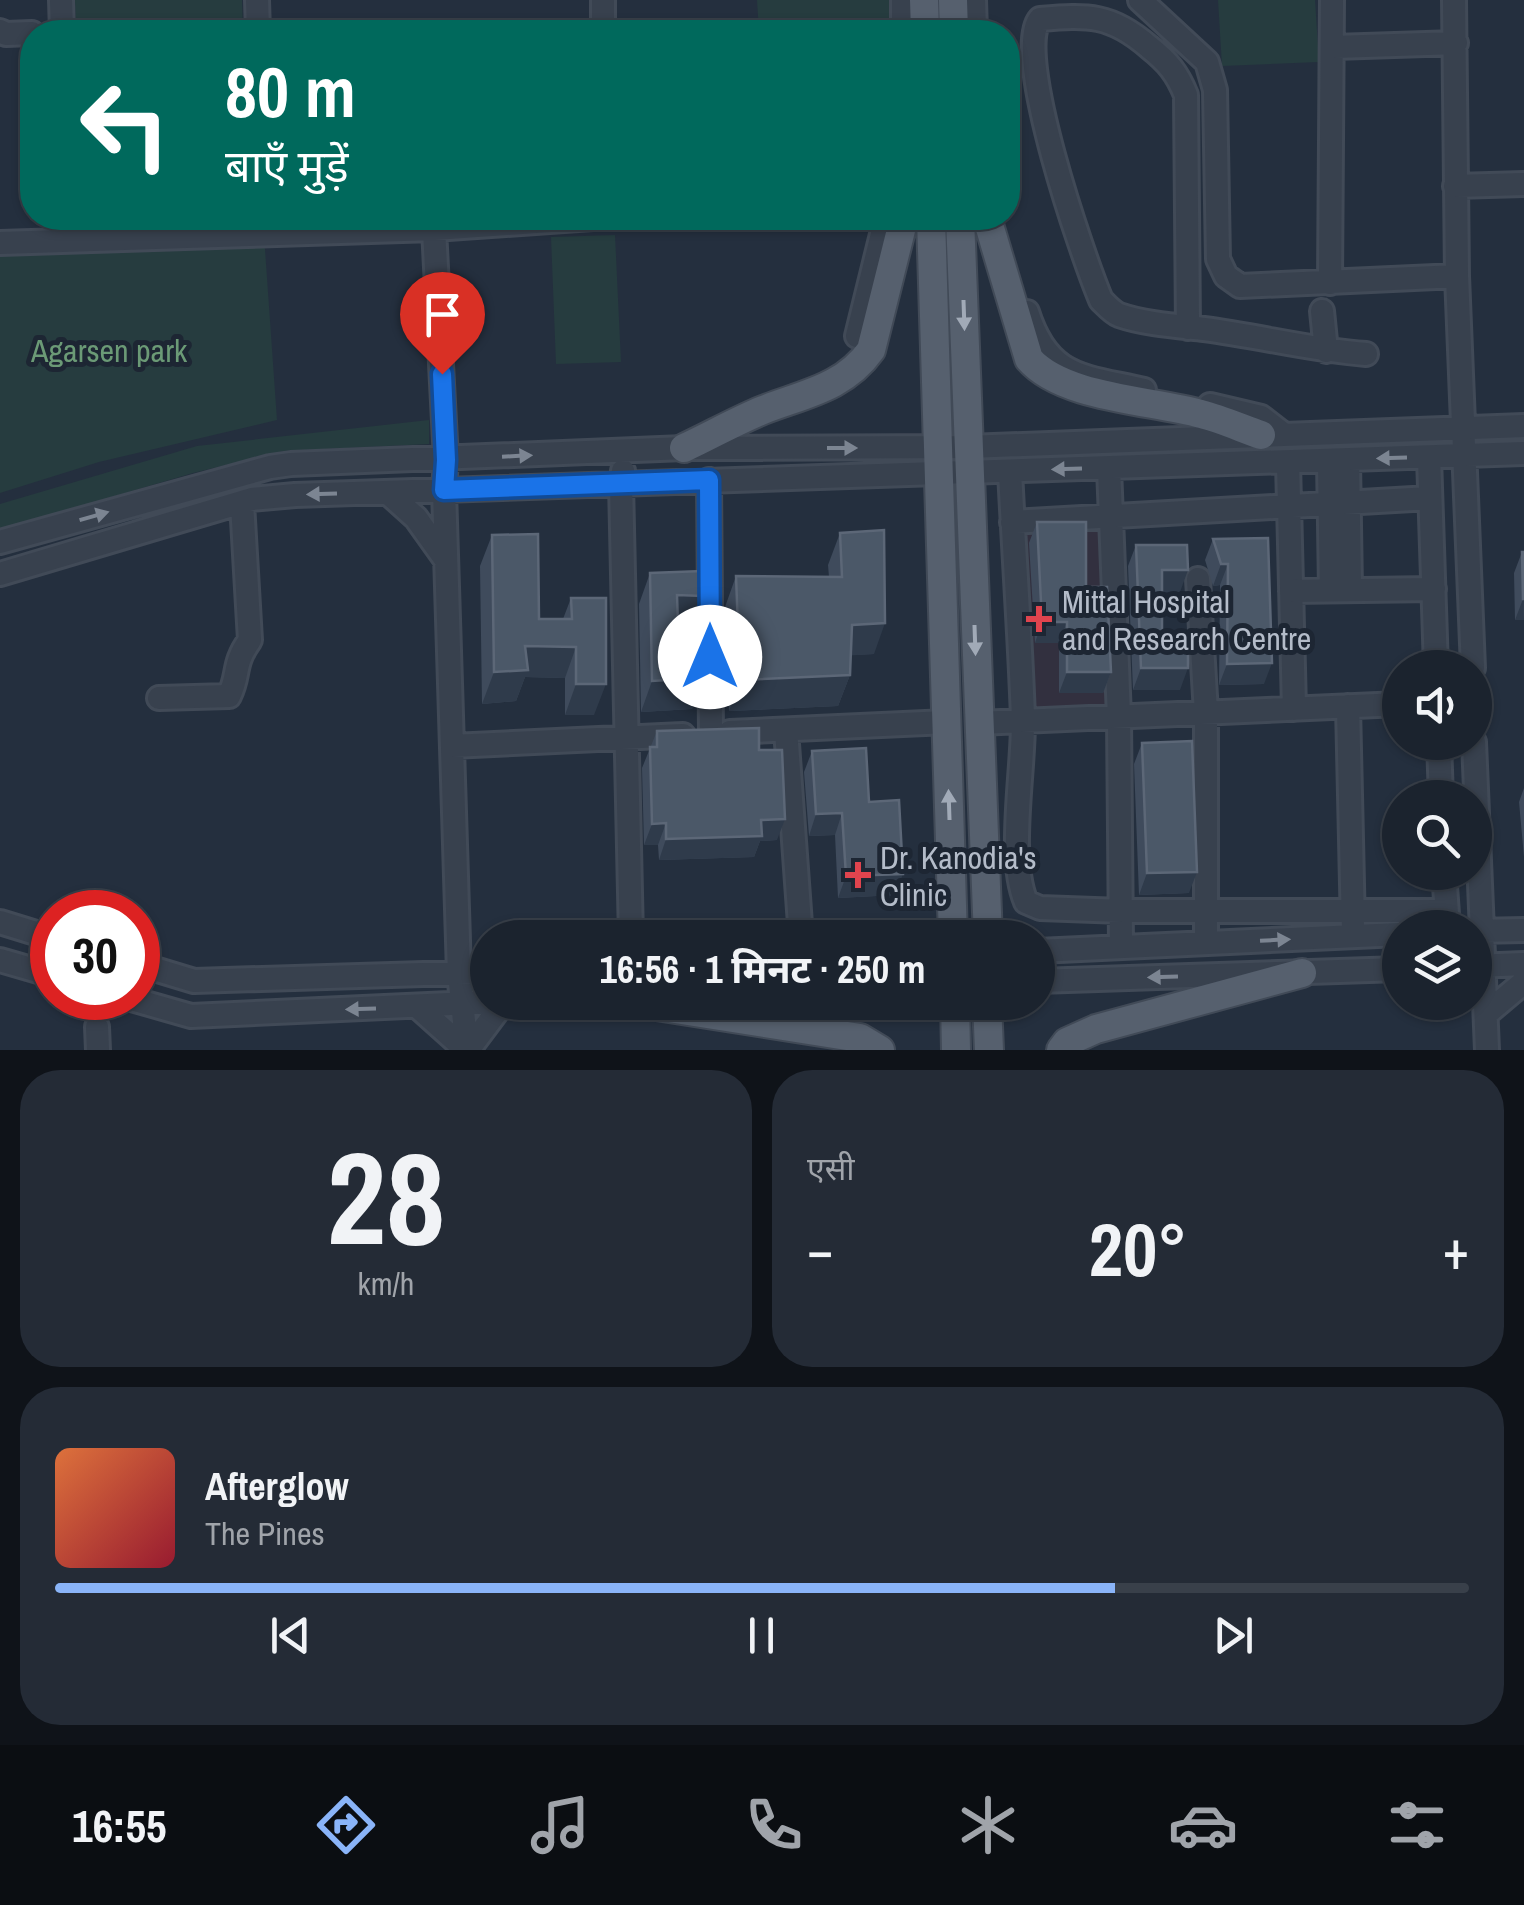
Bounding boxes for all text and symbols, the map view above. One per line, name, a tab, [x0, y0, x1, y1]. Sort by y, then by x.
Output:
text: 80 m	[225, 45, 356, 139]
icon: left	[60, 60, 190, 190]
text: बाएँ मुड़ें	[225, 135, 348, 196]
pin	[400, 272, 485, 375]
icon: arrive	[415, 287, 470, 342]
one-way arrow	[956, 299, 972, 331]
park label: Agarsen park	[30, 329, 188, 372]
one-way arrow	[826, 439, 858, 455]
one-way arrow	[501, 448, 533, 464]
one-way arrow	[1375, 451, 1407, 467]
one-way arrow	[1050, 461, 1082, 477]
one-way arrow	[306, 487, 338, 503]
one-way arrow	[79, 508, 110, 524]
place label: Mittal Hospital and Research Centre	[1062, 580, 1311, 660]
position arrow	[658, 605, 762, 709]
marker: Mittal Hospital and Research Centre	[1026, 606, 1052, 632]
one-way arrow	[967, 624, 983, 656]
map controls	[1382, 650, 1492, 1020]
button: sound	[1382, 650, 1492, 760]
button: search	[1382, 780, 1492, 890]
one-way arrow	[941, 789, 957, 821]
place label: Dr. Kanodia's Clinic	[880, 836, 1037, 916]
marker: Dr. Kanodia's Clinic	[845, 862, 871, 888]
speed limit sign: 30	[30, 890, 160, 1020]
button: layers	[1382, 910, 1492, 1020]
one-way arrow	[1259, 932, 1291, 948]
text: 16:56 · 1 मिनट · 250 m	[600, 944, 925, 995]
one-way arrow	[1146, 970, 1178, 986]
one-way arrow	[345, 1002, 376, 1018]
text: 28	[327, 1109, 445, 1285]
text: एसी	[807, 1147, 855, 1190]
text: 20°	[1089, 1198, 1187, 1299]
text: −	[807, 1212, 833, 1286]
text: +	[1443, 1212, 1469, 1286]
text: km/h	[358, 1262, 414, 1305]
text: Afterglow	[205, 1461, 349, 1512]
text: The Pines	[205, 1512, 325, 1555]
icon: previous	[263, 1608, 318, 1663]
icon: pause	[734, 1608, 789, 1663]
icon: next	[1206, 1608, 1261, 1663]
icon: directions	[311, 1790, 381, 1860]
icon: music	[525, 1790, 595, 1860]
icon: phone	[739, 1790, 809, 1860]
icon: climate	[953, 1790, 1023, 1860]
icon: car	[1168, 1790, 1238, 1860]
icon: filters	[1382, 1790, 1452, 1860]
text: 16:55	[72, 1795, 166, 1856]

